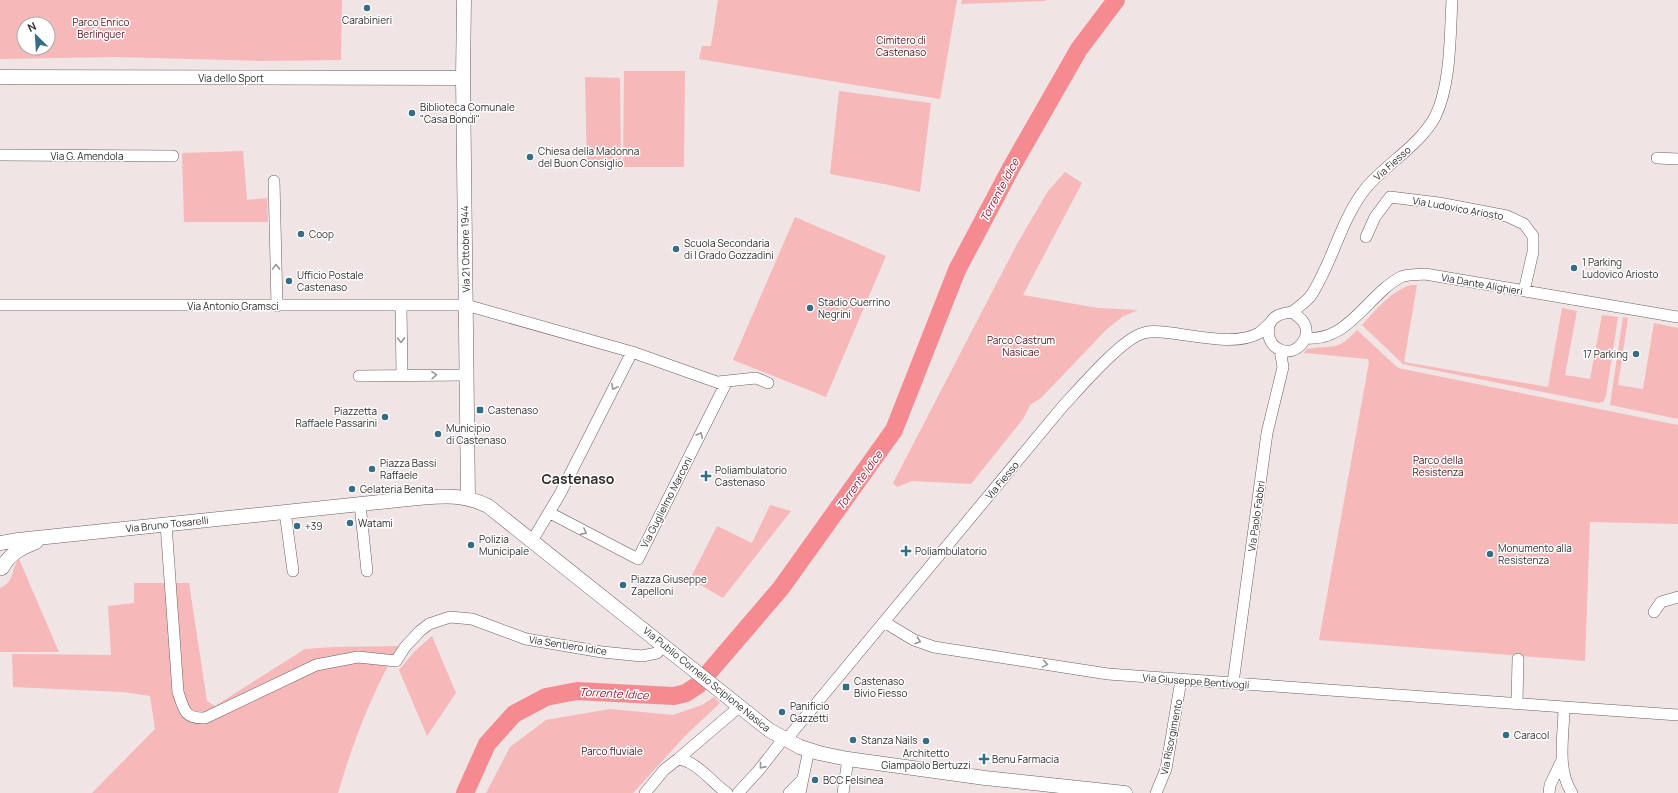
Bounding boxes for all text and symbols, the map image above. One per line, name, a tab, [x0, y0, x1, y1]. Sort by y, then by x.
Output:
marker: Carabinieri	[362, 3, 372, 13]
place label: Carabinieri	[342, 13, 392, 27]
park label: Parco Enrico Berlinguer	[72, 15, 130, 41]
north arrow	[16, 16, 56, 56]
text: N	[25, 18, 38, 35]
park label: Cimitero di Castenaso	[876, 33, 926, 59]
street label: Via dello Sport	[198, 71, 264, 85]
place label: Biblioteca Comunale "Casa Bondi"	[420, 100, 515, 126]
marker: Biblioteca Comunale "Casa Bondi"	[407, 108, 417, 118]
street label: Via Fiesso	[1370, 143, 1414, 183]
place label: Chiesa della Madonna del Buon Consiglio	[538, 144, 639, 170]
street label: Via G. Amendola	[51, 149, 123, 163]
marker: Chiesa della Madonna del Buon Consiglio	[525, 152, 535, 162]
water label: Torrente Idice	[976, 155, 1022, 224]
street label: Via Ludovico Ariosto	[1411, 193, 1505, 223]
street label: Via 21 Ottobre 1944	[457, 205, 473, 293]
place label: Coop	[309, 227, 334, 241]
marker: Coop	[296, 229, 306, 239]
place label: Scuola Secondaria di I Grado Gozzadini	[684, 236, 774, 262]
marker: Scuola Secondaria di I Grado Gozzadini	[671, 244, 681, 254]
place label: 1 Parking Ludovico Ariosto	[1582, 255, 1659, 281]
marker: 1 Parking Ludovico Ariosto	[1569, 263, 1579, 273]
one-way arrow	[272, 264, 280, 270]
place label: Ufficio Postale Castenaso	[297, 268, 364, 294]
street label: Via Dante Alighieri	[1440, 270, 1524, 298]
marker: Ufficio Postale Castenaso	[284, 276, 294, 286]
place label: Stadio Guerrino Negrini	[818, 295, 890, 321]
street label: Via Antonio Gramsci	[187, 299, 279, 313]
marker: Stadio Guerrino Negrini	[805, 303, 815, 313]
park label: Parco Castrum Nasicae	[987, 333, 1055, 359]
one-way arrow	[397, 337, 405, 343]
place label: 17 Parking	[1583, 347, 1628, 361]
marker: 17 Parking	[1631, 349, 1641, 359]
one-way arrow	[431, 371, 437, 379]
one-way arrow	[612, 383, 619, 390]
place label: Castenaso	[488, 403, 538, 417]
place label: Piazzetta Raffaele Passarini	[295, 404, 377, 430]
marker: Castenaso	[475, 405, 485, 415]
marker: Piazzetta Raffaele Passarini	[380, 412, 390, 422]
place label: Municipio di Castenaso	[446, 421, 506, 447]
marker: Municipio di Castenaso	[433, 429, 443, 439]
one-way arrow	[695, 431, 703, 439]
water label: Torrente Idice	[832, 447, 886, 513]
park label: Parco della Resistenza	[1413, 453, 1463, 479]
street label: Via Guglielmo Marconi	[637, 454, 695, 550]
place label: Piazza Bassi Raffaele	[380, 456, 436, 482]
street label: Via Fiesso	[982, 458, 1022, 502]
place label: Poliambulatorio Castenaso	[715, 463, 787, 489]
marker: Piazza Bassi Raffaele	[367, 464, 377, 474]
district label: Castenaso	[542, 469, 615, 488]
marker: Poliambulatorio Castenaso	[700, 470, 712, 482]
street label: Via Paolo Fabbri	[1244, 480, 1268, 552]
place label: Gelateria Benita	[360, 482, 434, 496]
marker: Gelateria Benita	[347, 484, 357, 494]
street label: Via Bruno Tosarelli	[125, 513, 209, 535]
place label: Watami	[358, 516, 393, 530]
marker: Watami	[345, 518, 355, 528]
place label: +39	[305, 519, 323, 533]
marker: +39	[292, 521, 302, 531]
one-way arrow	[580, 527, 587, 534]
place label: Polizia Municipale	[479, 532, 529, 558]
marker: Polizia Municipale	[466, 540, 476, 550]
place label: Monumento alla Resistenza	[1498, 541, 1572, 567]
place label: Poliambulatorio	[915, 544, 987, 558]
marker: Poliambulatorio	[900, 545, 912, 557]
marker: Monumento alla Resistenza	[1485, 549, 1495, 559]
place label: Piazza Giuseppe Zapelloni	[631, 572, 707, 598]
marker: Piazza Giuseppe Zapelloni	[618, 580, 628, 590]
street label: Via Publio Cornelio Scipione Nasica	[640, 623, 774, 735]
street label: Via Sentiero Idice	[528, 632, 608, 658]
one-way arrow	[914, 636, 921, 645]
one-way arrow	[1042, 660, 1048, 668]
street label: Via Giuseppe Bentivogli	[1142, 670, 1250, 692]
place label: Castenaso Bivio Fiesso	[854, 674, 908, 700]
marker: Castenaso Bivio Fiesso	[841, 682, 851, 692]
water label: Torrente Idice	[579, 684, 650, 702]
street label: Via Risorgimento	[1157, 698, 1185, 776]
place label: Panificio Gazzetti	[790, 699, 829, 725]
marker: Panificio Gazzetti	[777, 707, 787, 717]
place label: Caracol	[1514, 728, 1549, 742]
marker: Caracol	[1501, 730, 1511, 740]
place label: Stanza Nails	[861, 733, 918, 747]
marker: Stanza Nails	[848, 735, 858, 745]
marker: Architetto Giampaolo Bertuzzi	[921, 736, 931, 746]
park label: Parco fluviale	[581, 744, 643, 758]
place label: Architetto Giampaolo Bertuzzi	[881, 746, 971, 772]
place label: Benu Farmacia	[992, 752, 1059, 766]
marker: Benu Farmacia	[979, 754, 989, 764]
one-way arrow	[759, 762, 766, 769]
place label: BCC Felsinea	[823, 773, 883, 787]
marker: BCC Felsinea	[810, 775, 820, 785]

